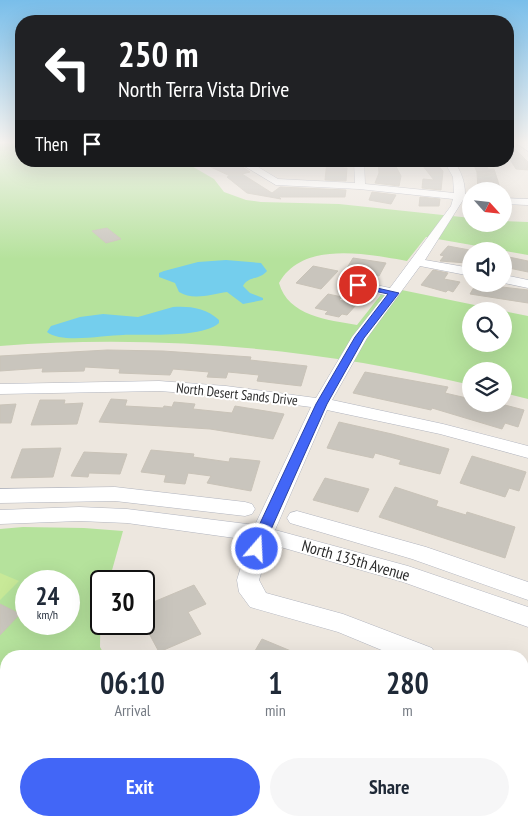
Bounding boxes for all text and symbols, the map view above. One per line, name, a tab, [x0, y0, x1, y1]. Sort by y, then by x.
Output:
text: 250 m	[118, 31, 199, 77]
icon: left	[35, 35, 100, 100]
text: North Terra Vista Drive	[118, 75, 289, 103]
icon: arrive	[78, 130, 106, 158]
text: Then	[35, 132, 68, 156]
north arrow	[462, 182, 512, 232]
map controls	[462, 182, 512, 412]
button: sound	[462, 242, 512, 292]
pin	[337, 264, 379, 306]
icon: arrive	[344, 271, 372, 299]
button: search	[462, 302, 512, 352]
button: layers	[462, 362, 512, 412]
street label: North Desert Sands Drive	[175, 379, 299, 409]
position arrow	[230, 522, 282, 574]
street label: North 135th Avenue	[300, 535, 412, 585]
speed limit sign: 30	[90, 570, 155, 635]
text: 24	[36, 580, 59, 612]
text: km/h	[37, 607, 58, 622]
text: 06:10	[100, 663, 165, 702]
text: 1	[268, 663, 283, 702]
text: 280	[386, 663, 429, 702]
text: Arrival	[114, 700, 151, 720]
text: min	[265, 700, 286, 720]
text: m	[402, 700, 413, 720]
button: Exit	[20, 758, 260, 816]
button: Share	[270, 758, 509, 816]

